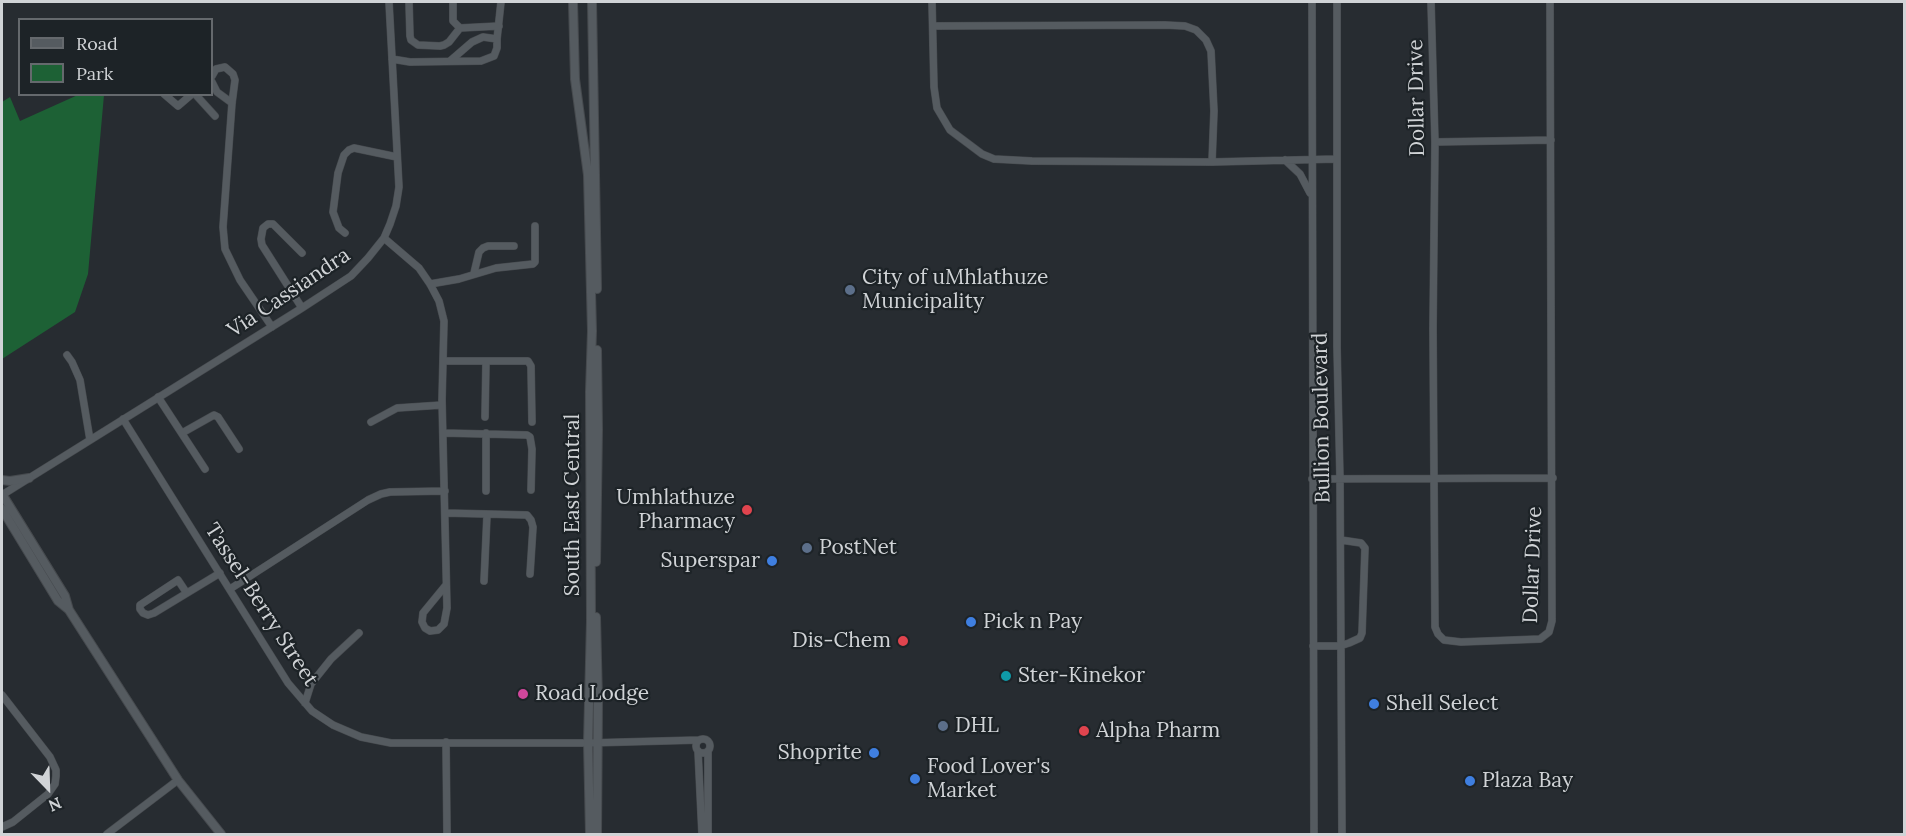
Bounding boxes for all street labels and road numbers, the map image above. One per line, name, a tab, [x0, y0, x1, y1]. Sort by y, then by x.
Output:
street label: Dollar Drive	[1403, 39, 1431, 157]
street label: Via Cassiandra	[223, 243, 355, 343]
street label: Bullion Boulevard	[1308, 332, 1336, 504]
street label: South East Central	[560, 414, 586, 596]
street label: Dollar Drive	[1518, 506, 1548, 624]
street label: Tassel-Berry Street	[199, 519, 323, 691]

